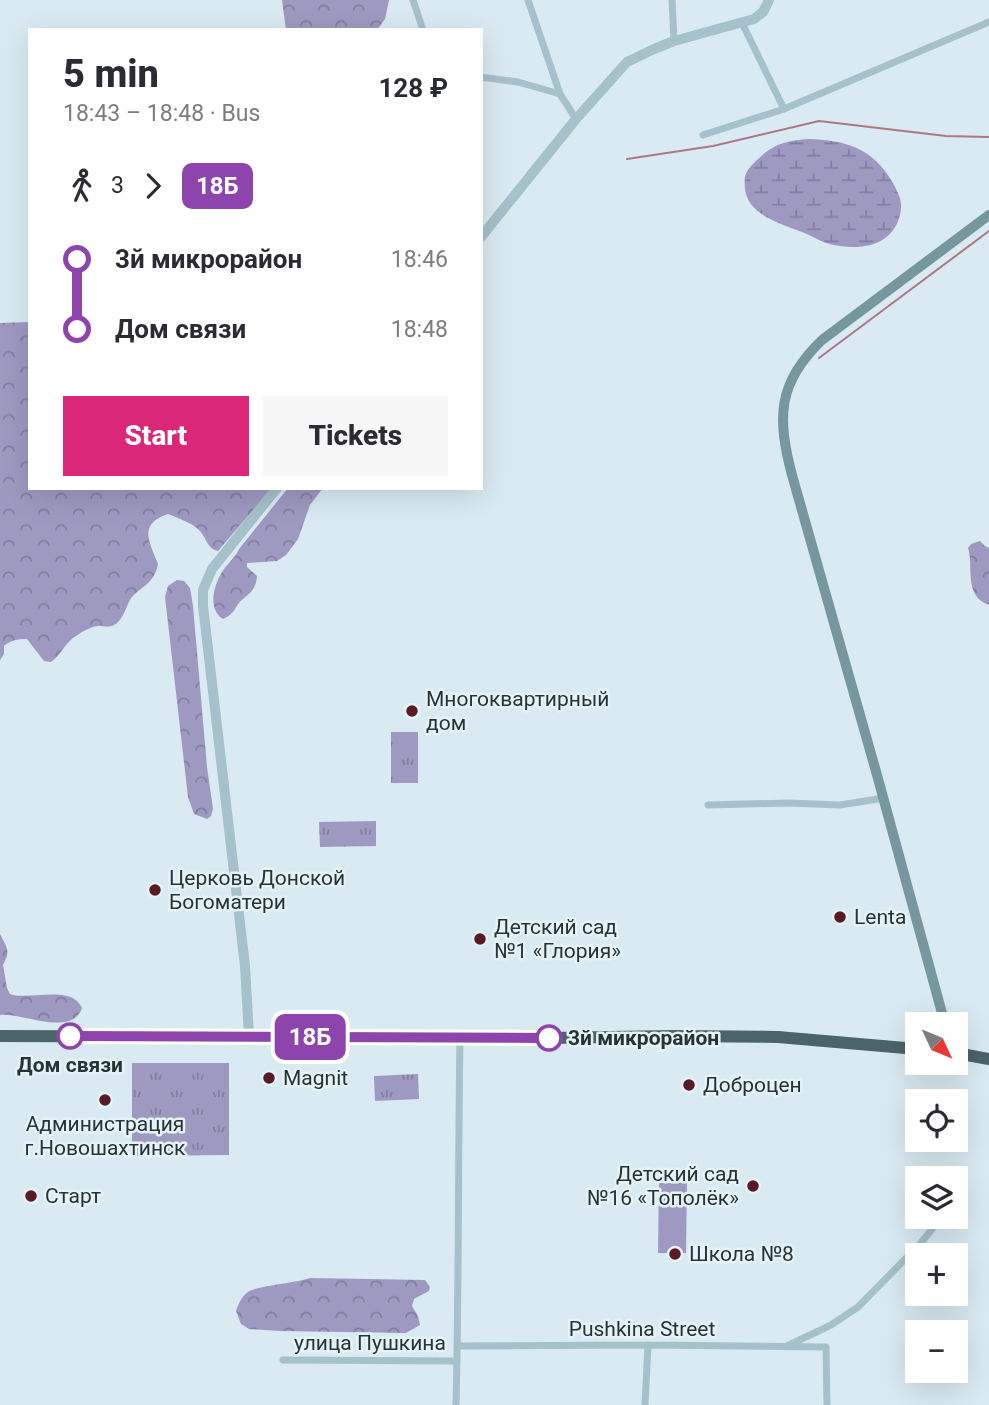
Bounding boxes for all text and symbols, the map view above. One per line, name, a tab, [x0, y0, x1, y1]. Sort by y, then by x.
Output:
text: 5 min	[63, 52, 159, 96]
text: 128 ₽	[378, 73, 448, 103]
text: 18:43 – 18:48 · Bus	[63, 100, 260, 127]
icon: walk	[63, 167, 101, 205]
icon: forward	[134, 167, 172, 205]
text: 3	[111, 172, 124, 199]
text: 18Б	[196, 172, 239, 200]
text: 3й микрорайон	[115, 244, 302, 274]
text: 18:46	[391, 246, 448, 273]
text: Дом связи	[115, 314, 246, 344]
text: 18:48	[391, 316, 448, 343]
button: Start	[63, 396, 249, 476]
button: Tickets	[263, 396, 448, 476]
place label: Многоквартирный дом	[426, 687, 609, 735]
marker: Многоквартирный дом	[404, 703, 420, 719]
place label: Церковь Донской Богоматери	[169, 866, 345, 914]
marker: Церковь Донской Богоматери	[147, 882, 163, 898]
place label: Lenta	[854, 905, 906, 929]
marker: Lenta	[832, 909, 848, 925]
place label: Детский сад №1 «Глория»	[494, 915, 621, 963]
marker: Детский сад №1 «Глория»	[472, 931, 488, 947]
north arrow	[905, 1012, 968, 1074]
map controls	[905, 1012, 968, 1383]
line badge: 18Б	[270, 1014, 350, 1060]
marker: Дом связи	[57, 1023, 83, 1049]
text: 18Б	[289, 1023, 331, 1051]
marker: 3й микрорайон	[536, 1025, 562, 1051]
place label: 3й микрорайон	[568, 1026, 719, 1050]
place label: Дом связи	[17, 1053, 123, 1077]
place label: Magnit	[283, 1066, 348, 1090]
marker: Magnit	[261, 1070, 277, 1086]
place label: Доброцен	[703, 1073, 802, 1097]
marker: Доброцен	[681, 1077, 697, 1093]
button: locate	[905, 1089, 968, 1152]
marker: Администрация г.Новошахтинск	[97, 1092, 113, 1108]
place label: Администрация г.Новошахтинск	[25, 1112, 186, 1160]
place label: Детский сад №16 «Тополёк»	[587, 1162, 739, 1210]
button: layers	[905, 1166, 968, 1229]
marker: Детский сад №16 «Тополёк»	[745, 1178, 761, 1194]
place label: Старт	[45, 1184, 101, 1208]
marker: Старт	[23, 1188, 39, 1204]
place label: Школа №8	[689, 1242, 794, 1266]
button: +	[905, 1243, 968, 1306]
marker: Школа №8	[667, 1246, 683, 1262]
street label: Pushkina Street	[569, 1317, 715, 1341]
button: −	[905, 1320, 968, 1383]
street label: улица Пушкина	[294, 1331, 446, 1355]

